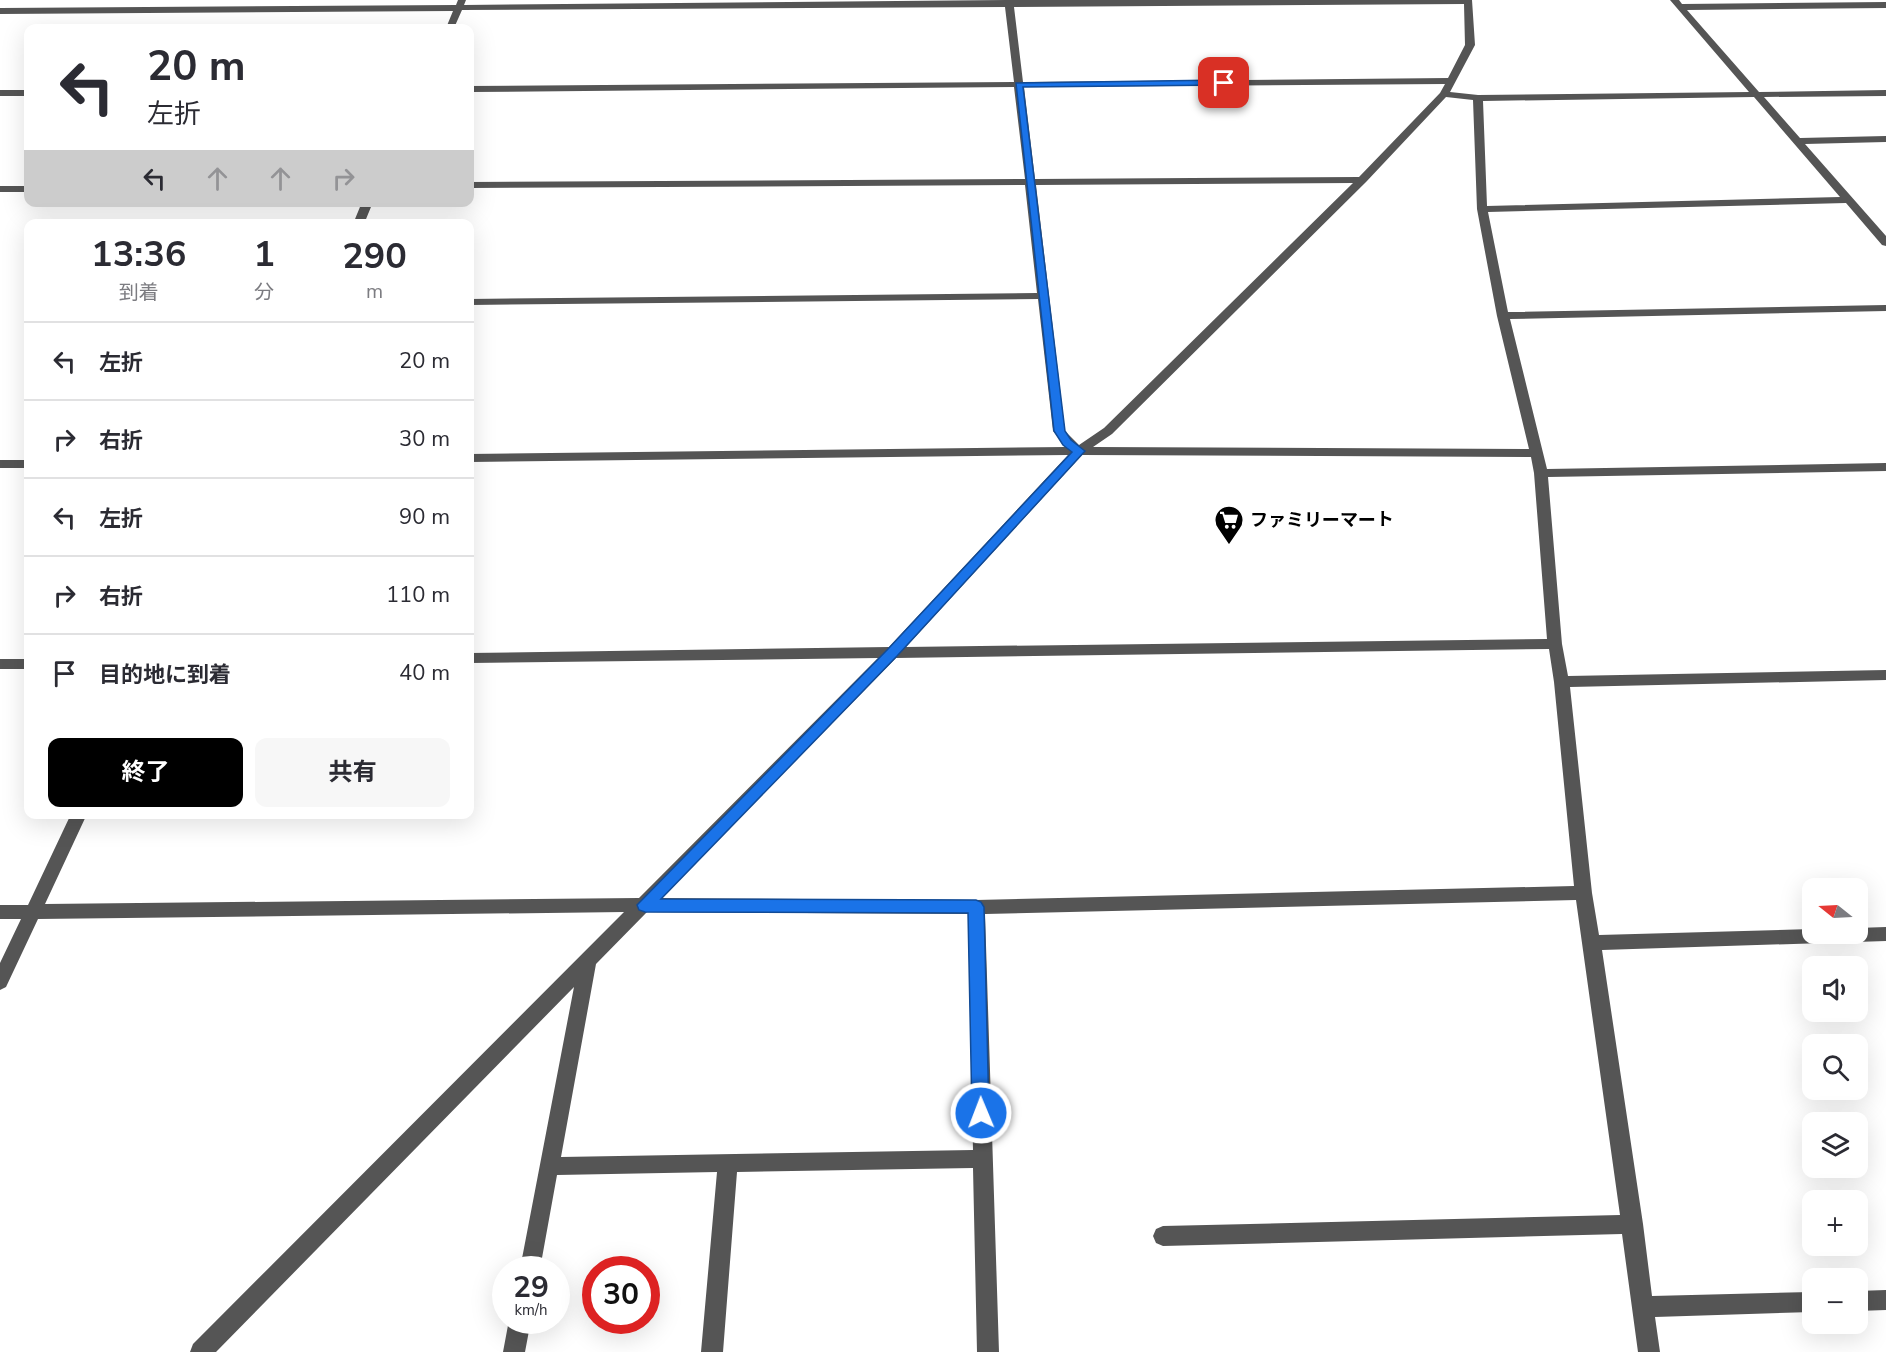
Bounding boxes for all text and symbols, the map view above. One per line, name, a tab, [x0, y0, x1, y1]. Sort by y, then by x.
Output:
text: 20 m	[147, 38, 246, 95]
icon: left	[48, 48, 126, 126]
pin	[1198, 57, 1249, 108]
icon: arrive	[1207, 66, 1240, 99]
text: 左折	[147, 96, 201, 133]
icon: left	[138, 162, 171, 195]
icon: ahead	[201, 162, 234, 195]
icon: ahead	[264, 162, 297, 195]
icon: right	[327, 162, 360, 195]
text: 13:36	[91, 230, 186, 279]
text: 1	[253, 230, 275, 279]
text: 290	[342, 232, 407, 281]
text: m	[366, 278, 383, 305]
text: 到着	[119, 279, 159, 306]
text: 分	[254, 279, 274, 306]
icon: left	[48, 345, 81, 378]
text: 20 m	[399, 346, 450, 376]
text: 左折	[99, 348, 143, 378]
icon: right	[48, 423, 81, 456]
text: 30 m	[399, 424, 450, 454]
text: 右折	[99, 426, 143, 456]
icon: left	[48, 501, 81, 534]
text: 90 m	[399, 502, 450, 532]
text: 左折	[99, 504, 143, 534]
supermarket icon: ファミリーマート	[1213, 504, 1245, 546]
place label: ファミリーマート	[1250, 508, 1394, 532]
icon: right	[48, 579, 81, 612]
text: 110 m	[386, 580, 450, 610]
text: 右折	[99, 582, 143, 612]
icon: arrive	[48, 657, 81, 690]
text: 40 m	[399, 658, 450, 688]
text: 目的地に到着	[99, 660, 231, 690]
button: 終了	[48, 738, 243, 807]
button: 共有	[255, 738, 450, 807]
north arrow	[1802, 878, 1868, 944]
map controls	[1802, 878, 1868, 1334]
button: sound	[1802, 956, 1868, 1022]
button: search	[1802, 1034, 1868, 1100]
position arrow	[949, 1081, 1013, 1145]
button: layers	[1802, 1112, 1868, 1178]
button: +	[1802, 1190, 1868, 1256]
speed limit sign: 30	[582, 1256, 660, 1334]
text: 29	[513, 1267, 549, 1308]
button: −	[1802, 1268, 1868, 1334]
text: km/h	[514, 1300, 548, 1320]

